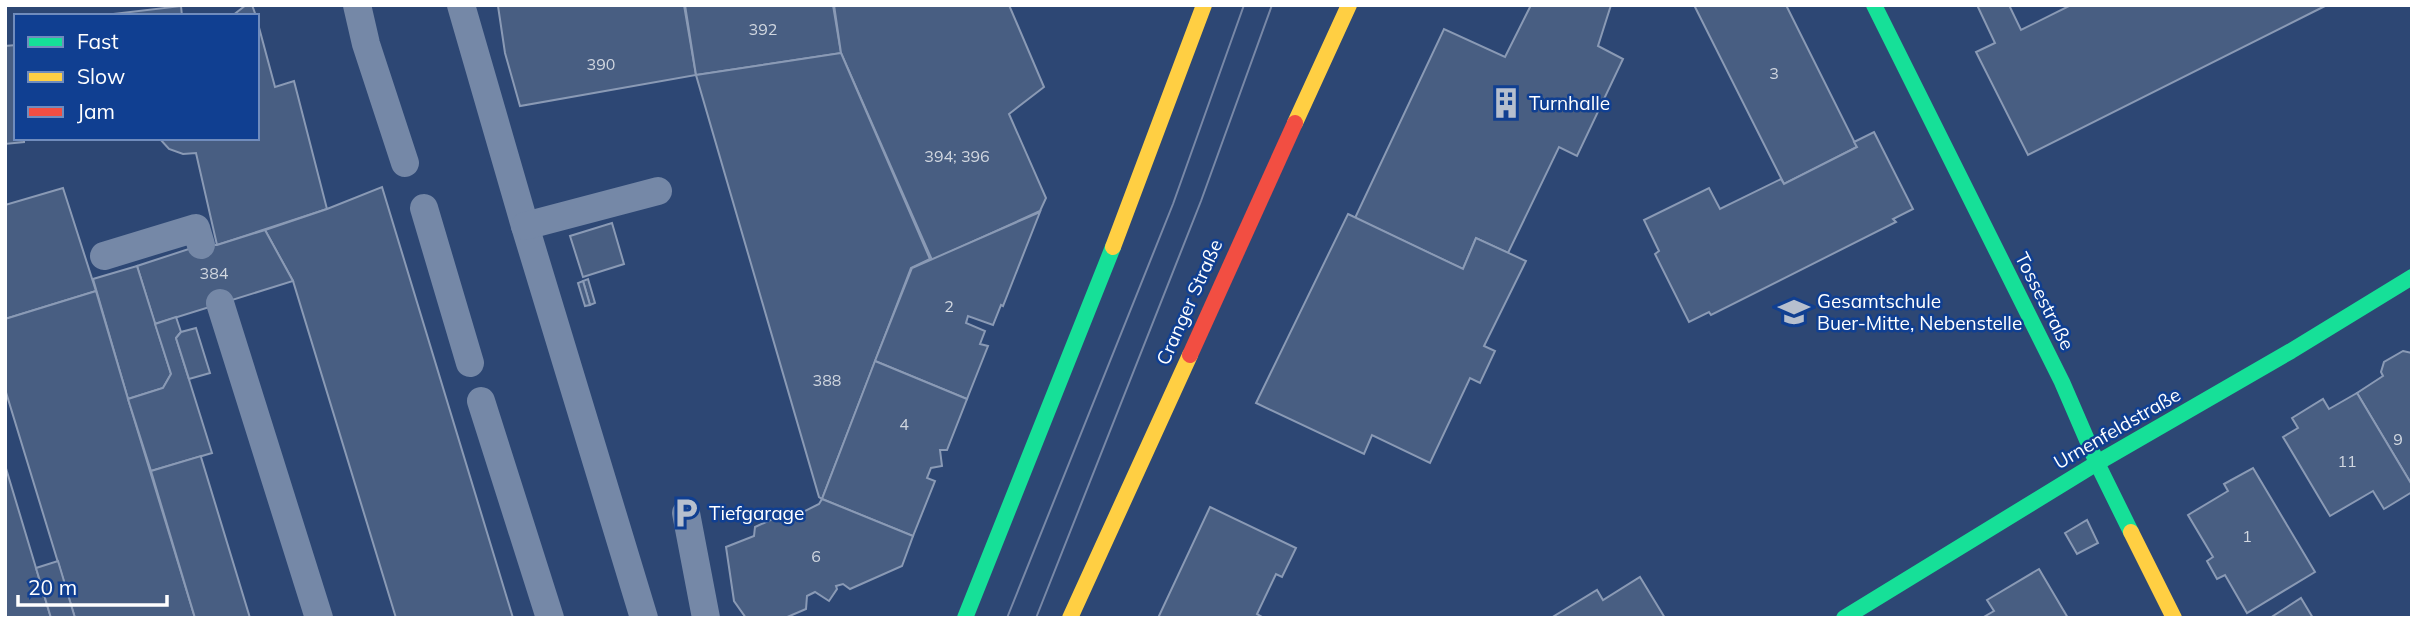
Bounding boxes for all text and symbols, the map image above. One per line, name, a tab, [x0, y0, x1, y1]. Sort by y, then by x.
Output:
legend	[14, 14, 259, 140]
house number: 392	[749, 19, 777, 39]
text: Fast	[77, 28, 119, 54]
house number: 390	[587, 54, 615, 74]
text: Slow	[77, 63, 125, 89]
house number: 3	[1769, 63, 1779, 83]
building icon: Turnhalle	[1489, 86, 1523, 120]
place label: Turnhalle	[1529, 91, 1610, 115]
text: Jam	[77, 98, 115, 124]
house number: 394; 396	[924, 146, 990, 166]
street label: Cranger Straße	[1151, 235, 1227, 369]
street label: Tossestraße	[2010, 248, 2080, 354]
house number: 384	[200, 263, 229, 283]
place label: Gesamtschule Buer-Mitte, Nebenstelle	[1817, 289, 2022, 335]
school or university icon: Gesamtschule Buer-Mitte, Nebenstelle	[1777, 295, 1811, 329]
house number: 2	[944, 296, 954, 316]
house number: 388	[813, 370, 841, 390]
street label: Urnenfeldstraße	[2049, 382, 2185, 474]
house number: 4	[899, 414, 909, 434]
house number: 9	[2393, 429, 2403, 449]
house number: 11	[2337, 451, 2357, 471]
parking icon: Tiefgarage	[669, 496, 703, 530]
place label: Tiefgarage	[709, 501, 804, 525]
house number: 1	[2242, 526, 2252, 546]
house number: 6	[811, 546, 821, 566]
scale bar	[18, 564, 166, 608]
text: 20 m	[28, 574, 77, 600]

